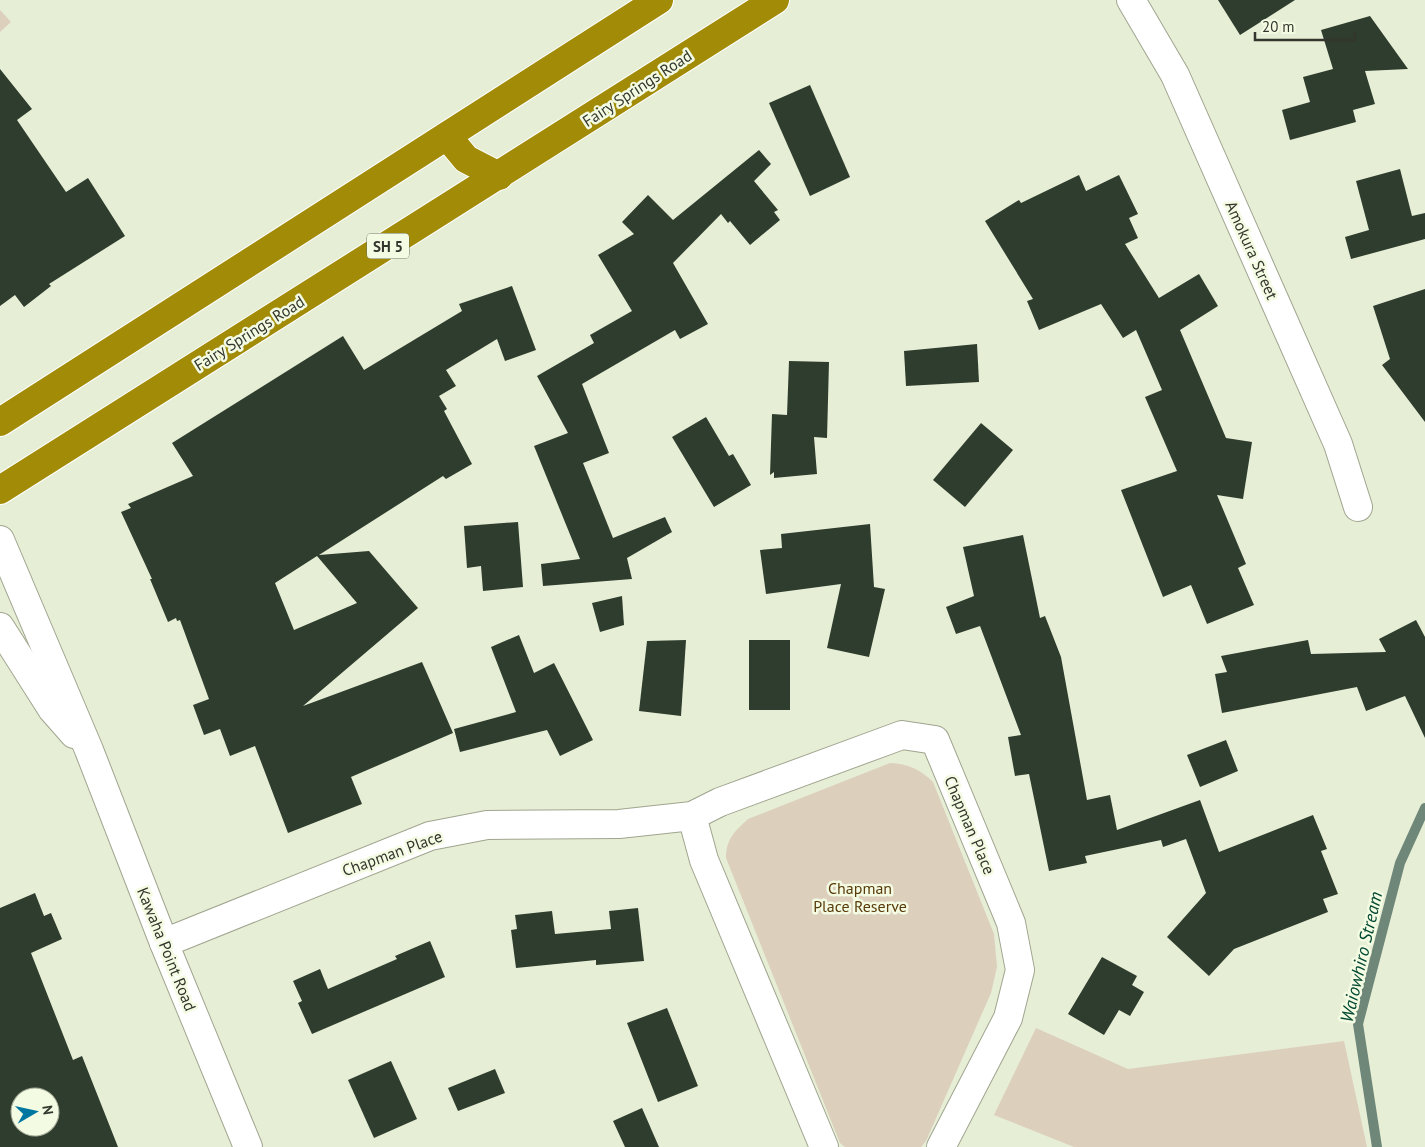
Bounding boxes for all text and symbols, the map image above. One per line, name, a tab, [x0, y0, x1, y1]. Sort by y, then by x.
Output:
scale bar	[1255, 10, 1355, 42]
text: 20 m	[1262, 17, 1295, 36]
street label: Fairy Springs Road	[579, 45, 695, 131]
street label: Amokura Street	[1221, 198, 1283, 303]
road number: SH 5	[367, 234, 409, 258]
street label: Fairy Springs Road	[190, 291, 308, 375]
street label: Chapman Place	[940, 773, 1000, 877]
street label: Chapman Place	[339, 826, 445, 880]
park label: Chapman Place Reserve	[813, 878, 907, 916]
street label: Kawaha Point Road	[133, 884, 201, 1014]
water label: Waiowhiro Stream	[1335, 889, 1387, 1025]
north arrow	[10, 1087, 60, 1137]
text: N	[38, 1104, 57, 1116]

